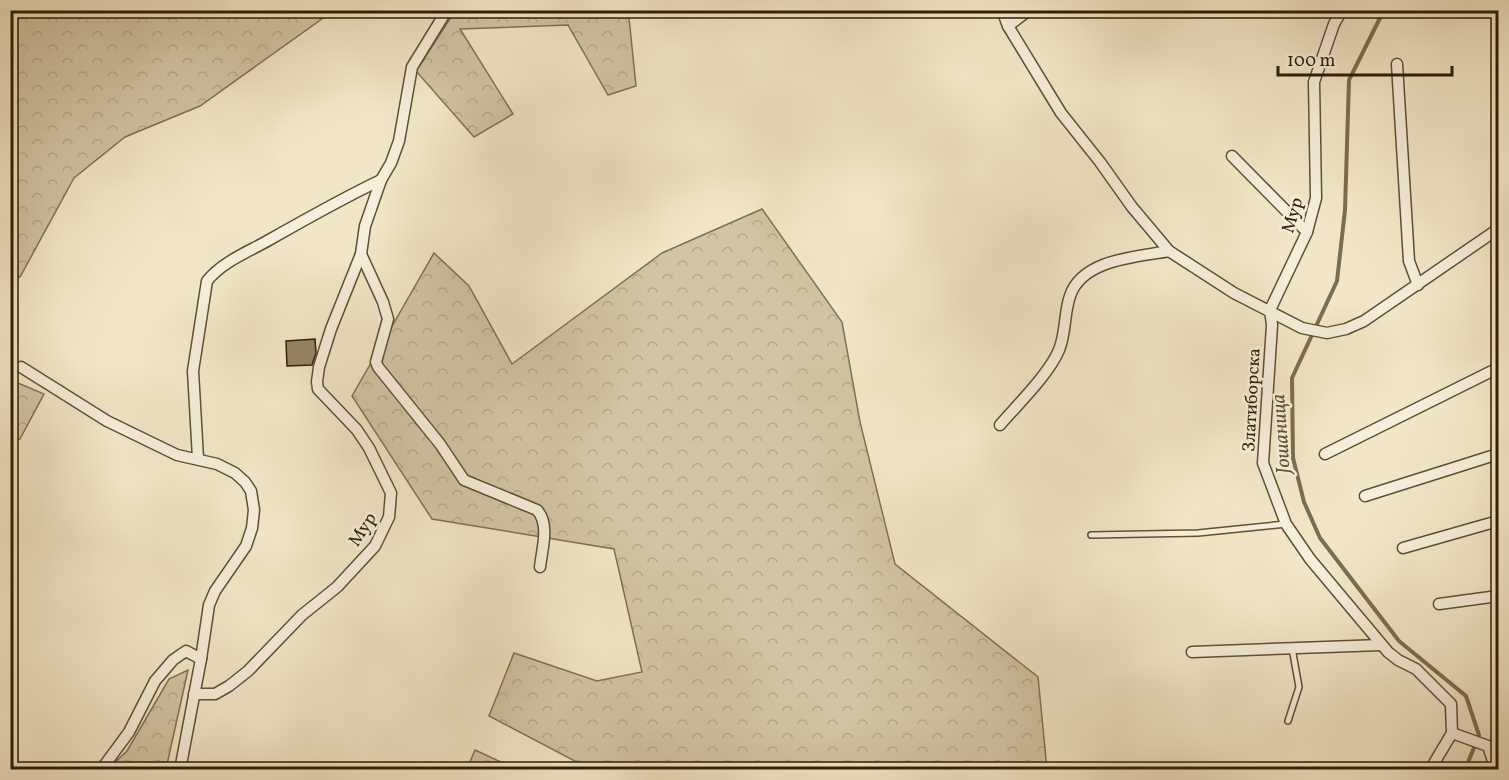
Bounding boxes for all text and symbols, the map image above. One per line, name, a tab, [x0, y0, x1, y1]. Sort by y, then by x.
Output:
scale bar	[1278, 39, 1452, 77]
text: 100 m	[1287, 49, 1336, 74]
street label: Мур	[1276, 195, 1310, 236]
street label: Златиборска	[1237, 347, 1268, 453]
water label: Јошаница	[1265, 393, 1299, 477]
street label: Мур	[343, 508, 383, 552]

